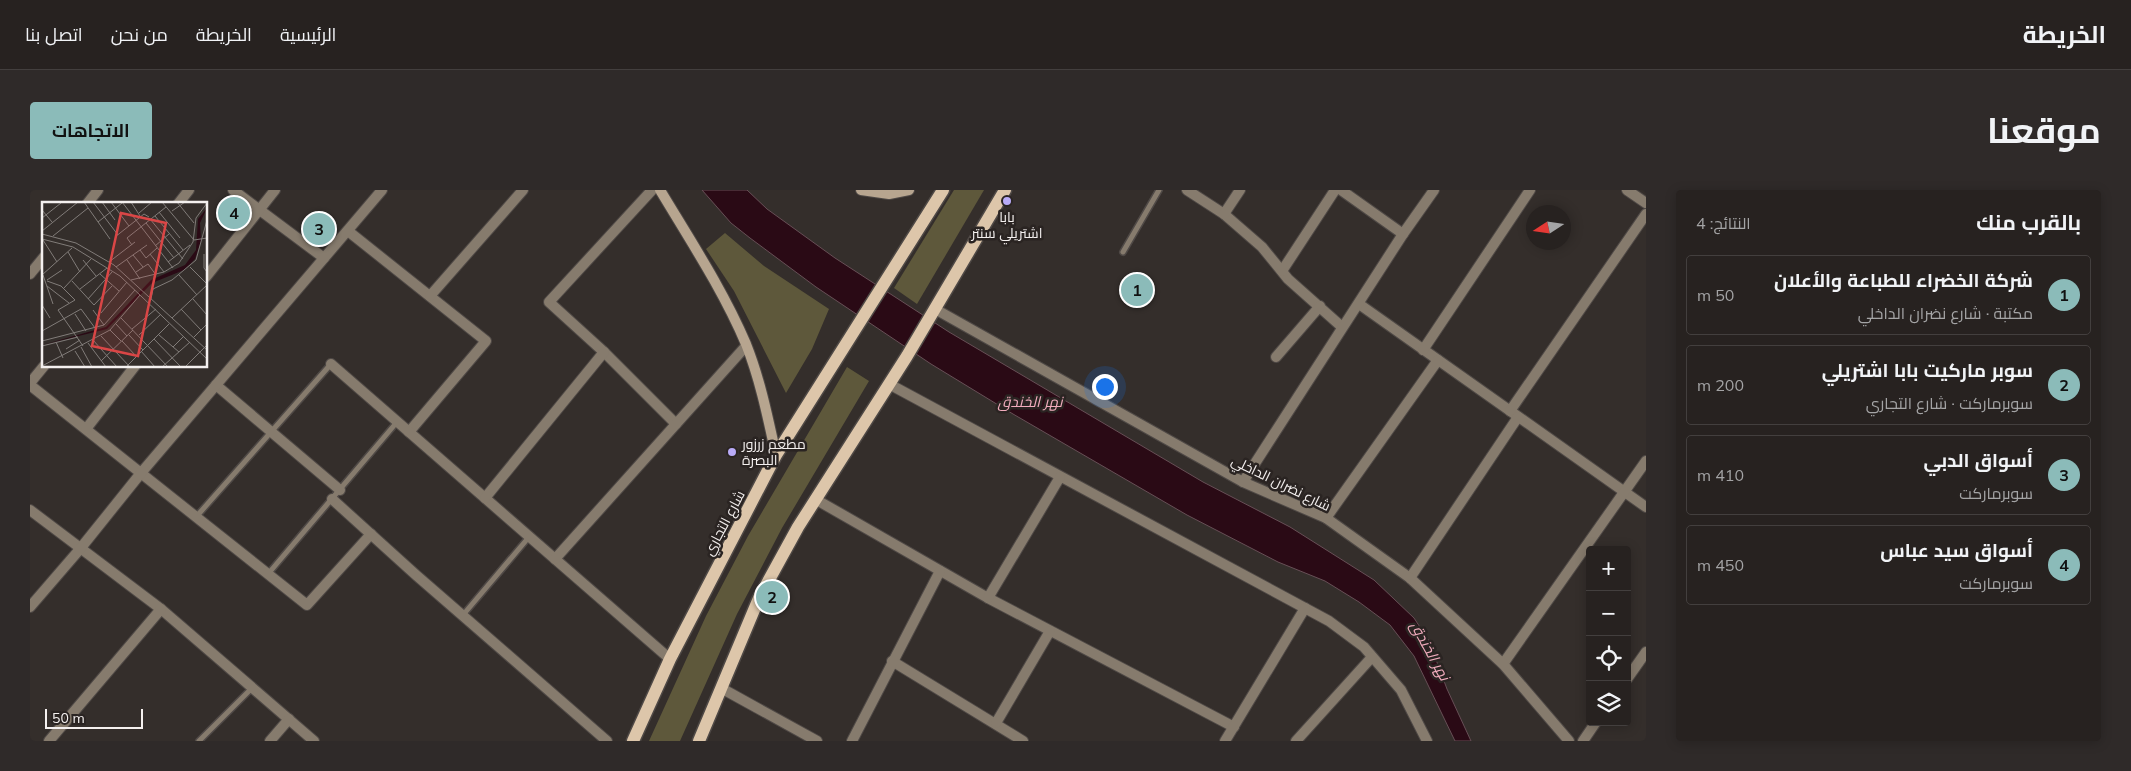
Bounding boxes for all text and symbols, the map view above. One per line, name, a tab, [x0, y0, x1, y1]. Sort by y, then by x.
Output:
text: الخريطة	[2023, 19, 2106, 49]
text: اتصل بنا	[25, 23, 83, 46]
text: من نحن	[111, 23, 168, 46]
text: الخريطة	[196, 23, 252, 46]
text: الرئيسية	[280, 23, 336, 46]
button: الاتجاهات	[30, 102, 152, 159]
text: موقعنا	[1987, 108, 2101, 152]
pin: 4	[218, 194, 250, 232]
marker: بابا اشتريلي سنتر	[1001, 195, 1013, 207]
inset map	[42, 202, 208, 368]
north arrow	[1526, 205, 1571, 250]
place label: بابا اشتريلي سنتر	[971, 208, 1042, 245]
text: بالقرب منك	[1976, 209, 2081, 235]
pin: 3	[303, 210, 335, 248]
text: النتائج: 4	[1696, 213, 1751, 233]
text: شركة الخضراء للطباعة والأعلان	[1774, 268, 2033, 292]
pin: 1	[1121, 271, 1153, 309]
text: 50 m	[1697, 285, 1734, 305]
text: 1	[2059, 285, 2069, 305]
text: مكتبة · شارع نضران الداخلي	[1858, 303, 2033, 323]
text: سوبر ماركيت بابا اشتريلي	[1822, 358, 2033, 382]
your location	[1092, 374, 1118, 400]
text: 200 m	[1697, 375, 1744, 395]
text: 2	[2059, 375, 2069, 395]
water label: نهر الخندق	[998, 392, 1064, 411]
text: سوبرماركت · شارع التجاري	[1866, 393, 2033, 413]
place label: مطعم زرزور البصرة	[741, 435, 806, 469]
marker: مطعم زرزور البصرة	[726, 446, 738, 458]
text: أسواق الدبي	[1923, 448, 2033, 472]
street label: شارع نضران الداخلي	[1227, 451, 1334, 518]
text: 410 m	[1697, 465, 1744, 485]
text: 3	[2059, 465, 2069, 485]
text: سوبرماركت	[1959, 483, 2033, 503]
street label: شارع التجاري	[699, 487, 751, 560]
text: أسواق سيد عباس	[1880, 538, 2033, 562]
map controls	[1586, 546, 1631, 726]
button: +	[1586, 546, 1631, 591]
text: 450 m	[1697, 555, 1744, 575]
text: 4	[2059, 555, 2069, 575]
text: سوبرماركت	[1959, 573, 2033, 593]
pin: 2	[756, 578, 788, 616]
button: −	[1586, 591, 1631, 636]
water label: نهر الخندق	[1406, 618, 1455, 685]
button: locate	[1586, 636, 1631, 681]
button: layers	[1586, 681, 1631, 726]
scale bar	[45, 706, 142, 729]
text: 50 m	[52, 709, 85, 727]

